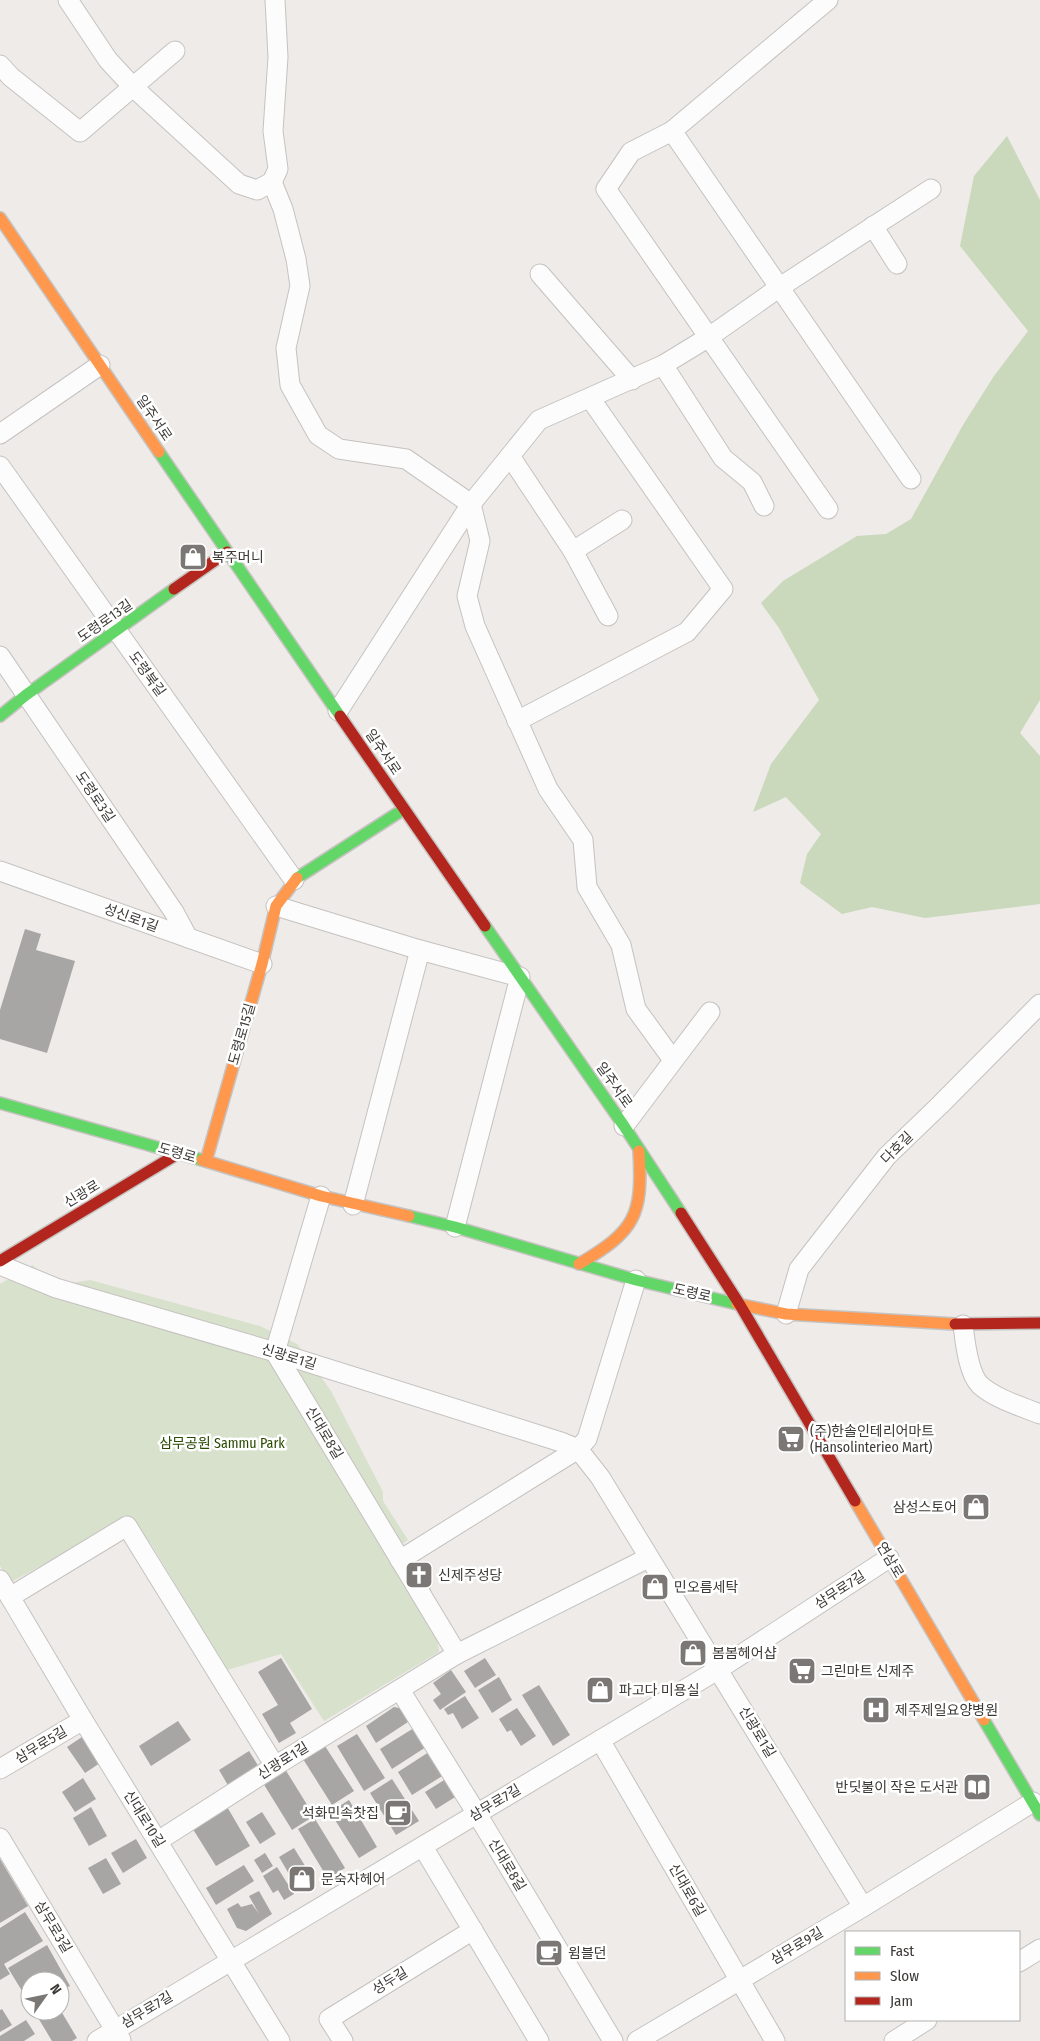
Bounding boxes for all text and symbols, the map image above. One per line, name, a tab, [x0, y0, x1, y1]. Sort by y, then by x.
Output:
street label: 일주서로	[133, 392, 176, 444]
shop icon: 복주머니	[178, 542, 208, 572]
place label: 복주머니	[212, 549, 264, 566]
street label: 도령로13길	[74, 596, 136, 646]
street label: 도령북길	[125, 648, 169, 700]
street label: 일주서로	[362, 726, 405, 778]
street label: 도령로3길	[72, 768, 118, 826]
street label: 성신로1길	[101, 900, 161, 936]
street label: 도령로15길	[225, 1001, 259, 1067]
street label: 일주서로	[592, 1059, 636, 1111]
street label: 다호길	[877, 1128, 917, 1168]
street label: 도령로	[156, 1140, 198, 1167]
street label: 신광로	[61, 1177, 103, 1211]
street label: 도령로	[671, 1280, 713, 1306]
street label: 신광로1길	[259, 1341, 319, 1373]
street label: 신대로8길	[302, 1404, 346, 1462]
place label: (주)한솔인테리어마트 (Hansolinterieo Mart)	[810, 1423, 934, 1456]
supermarket icon: (주)한솔인테리어마트 (Hansolinterieo Mart)	[776, 1424, 806, 1454]
park label: 삼무공원 Sammu Park	[159, 1435, 285, 1452]
shop icon: 삼성스토어	[961, 1492, 991, 1522]
place label: 삼성스토어	[893, 1499, 957, 1516]
street label: 연삼로	[873, 1539, 907, 1581]
church icon: 신제주성당	[404, 1560, 434, 1590]
place label: 신제주성당	[438, 1567, 503, 1584]
street label: 삼무로7길	[811, 1567, 869, 1613]
shop icon: 민오름세탁	[640, 1572, 670, 1602]
place label: 민오름세탁	[674, 1579, 739, 1596]
shop icon: 봄봄헤어샵	[678, 1638, 708, 1668]
place label: 봄봄헤어샵	[712, 1645, 777, 1662]
supermarket icon: 그린마트 신제주	[787, 1656, 817, 1686]
place label: 그린마트 신제주	[821, 1663, 915, 1680]
shop icon: 파고다 미용실	[585, 1675, 615, 1705]
place label: 파고다 미용실	[619, 1682, 700, 1699]
hospital icon: 제주제일요양병원	[861, 1695, 891, 1725]
place label: 제주제일요양병원	[895, 1702, 998, 1719]
street label: 신광로1길	[735, 1703, 779, 1761]
street label: 삼무로5길	[12, 1723, 70, 1767]
street label: 신광로1길	[254, 1739, 312, 1783]
library icon: 반딧불이 작은 도서관	[962, 1772, 992, 1802]
place label: 반딧불이 작은 도서관	[836, 1779, 958, 1796]
street label: 삼무로7길	[466, 1781, 524, 1825]
street label: 신대로10길	[120, 1787, 168, 1851]
cafe icon: 석화민속찻집	[383, 1798, 413, 1828]
place label: 석화민속찻집	[302, 1805, 379, 1822]
street label: 신대로8길	[485, 1836, 529, 1894]
street label: 신대로6길	[665, 1860, 709, 1920]
shop icon: 문숙자헤어	[287, 1864, 317, 1894]
place label: 문숙자헤어	[321, 1871, 385, 1888]
street label: 삼무로3길	[31, 1898, 75, 1956]
street label: 삼무로9길	[768, 1924, 826, 1968]
legend	[845, 1931, 1020, 2021]
cafe icon: 윔블던	[534, 1938, 564, 1968]
text: Fast	[890, 1942, 914, 1960]
place label: 윔블던	[568, 1945, 607, 1962]
street label: 성두길	[369, 1964, 411, 1998]
text: Slow	[890, 1967, 919, 1985]
north arrow	[20, 1971, 70, 2021]
text: N	[46, 1981, 65, 1997]
street label: 삼무로7길	[118, 1988, 176, 2032]
text: Jam	[890, 1992, 913, 2010]

